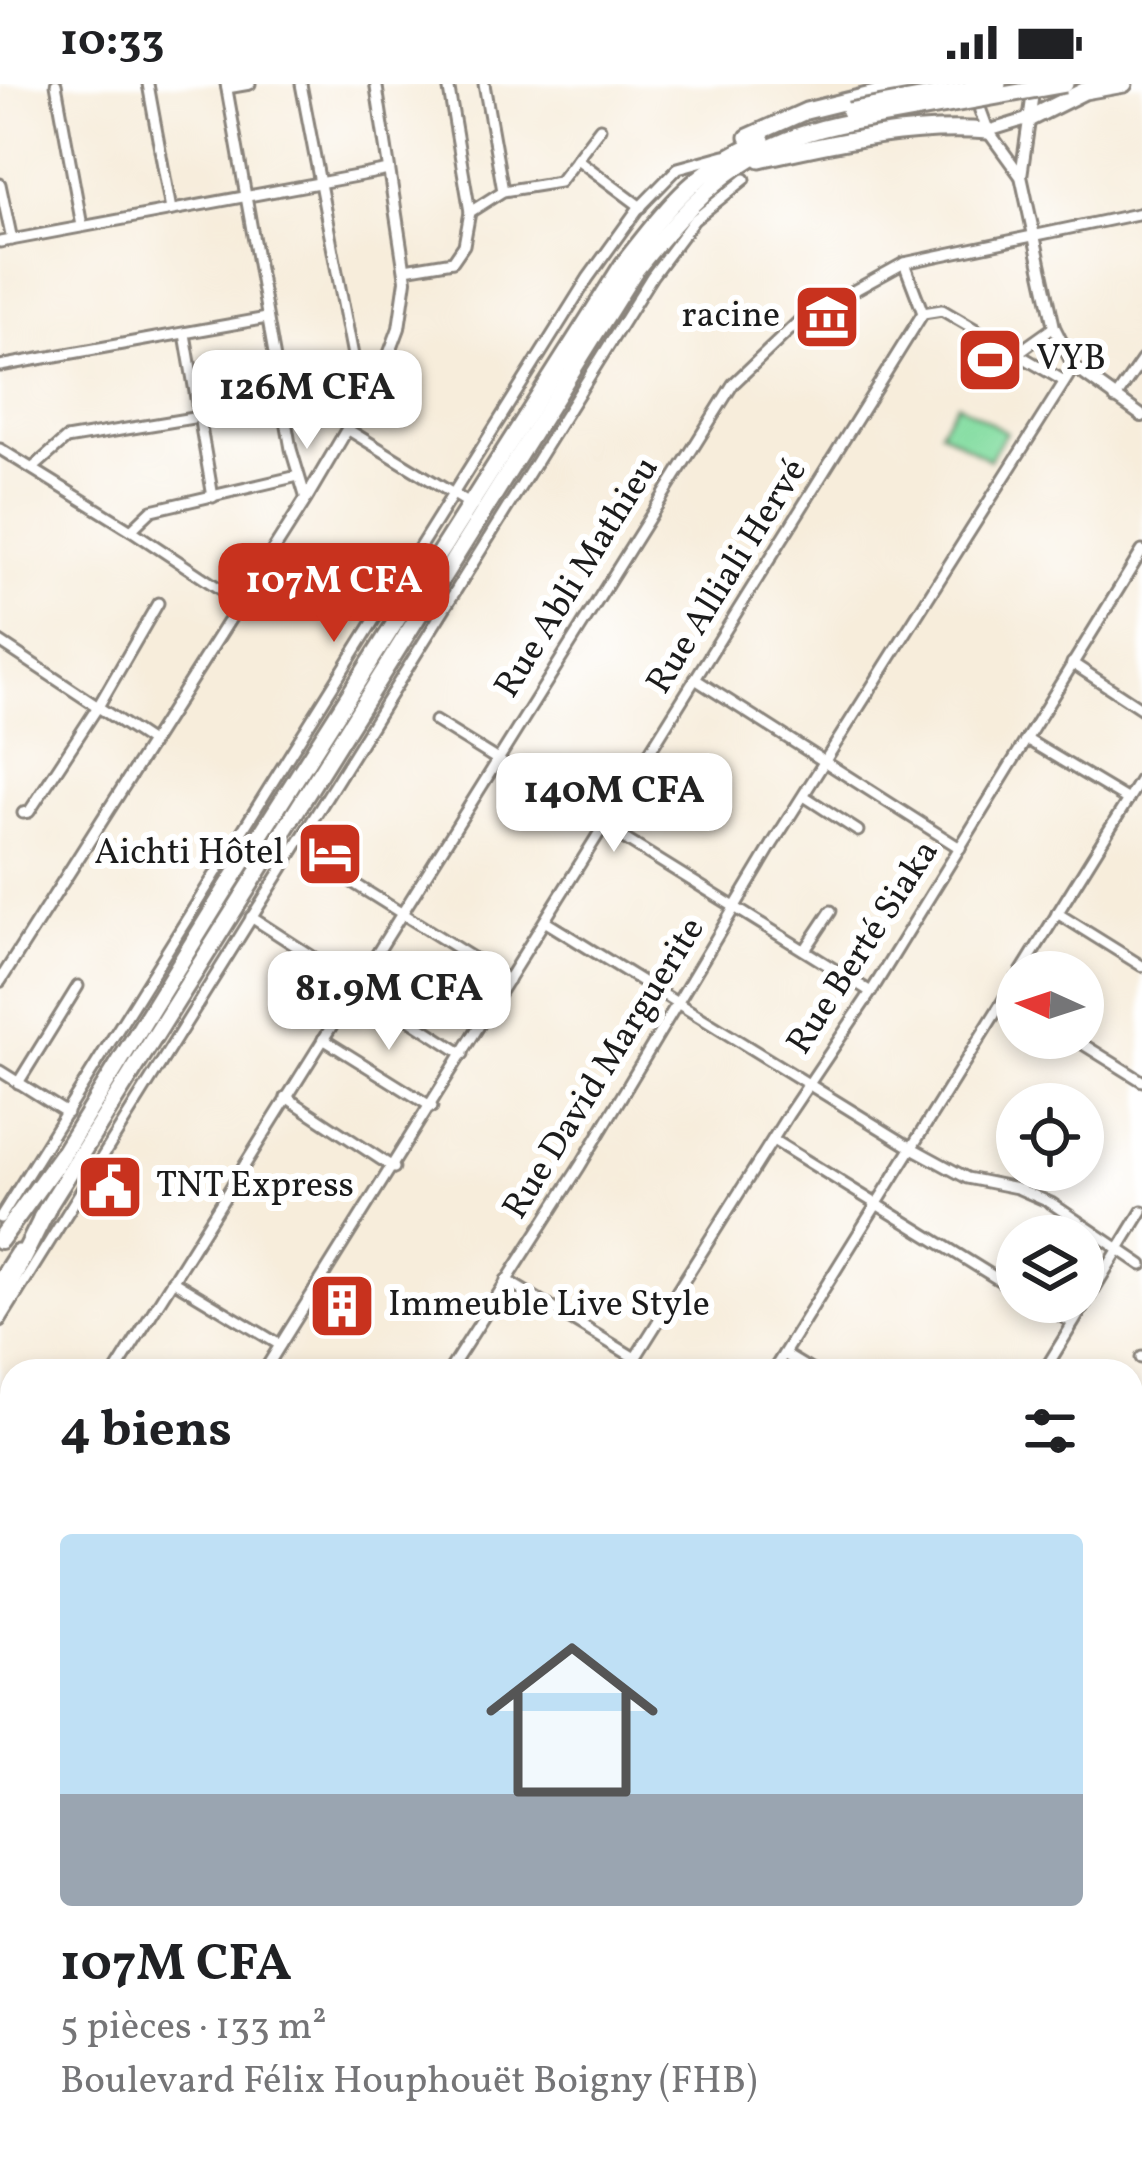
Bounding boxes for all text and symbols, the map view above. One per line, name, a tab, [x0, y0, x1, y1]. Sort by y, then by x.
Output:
text: 10:33	[60, 11, 164, 74]
museum icon: racine	[792, 282, 862, 352]
place label: racine	[682, 292, 780, 342]
sports icon: VYB	[955, 325, 1025, 395]
place label: VYB	[1036, 335, 1106, 385]
pin: 126M CFA	[183, 350, 431, 452]
text: 126M CFA	[219, 362, 395, 416]
street label: Rue Abli Mathieu	[484, 448, 672, 708]
street label: Rue Alliali Hervé	[636, 450, 820, 704]
pin: 107M CFA	[210, 543, 458, 645]
text: 107M CFA	[245, 555, 423, 609]
pin: 140M CFA	[490, 753, 738, 855]
text: 140M CFA	[523, 765, 705, 819]
hotel icon: Aichti Hôtel	[295, 819, 365, 889]
place label: Aichti Hôtel	[94, 829, 284, 879]
street label: Rue Berté Siaka	[776, 831, 952, 1065]
street label: Rue David Marguerite	[492, 909, 718, 1229]
pin: 81.9M CFA	[252, 951, 526, 1053]
north arrow	[996, 951, 1104, 1059]
map controls	[996, 951, 1104, 1323]
text: 81.9M CFA	[295, 963, 483, 1017]
button: locate	[996, 1083, 1104, 1191]
public building icon: TNT Express	[75, 1152, 145, 1222]
place label: TNT Express	[156, 1162, 354, 1212]
button: layers	[996, 1215, 1104, 1323]
building icon: Immeuble Live Style	[307, 1271, 377, 1341]
place label: Immeuble Live Style	[388, 1281, 710, 1331]
text: 4 biens	[60, 1396, 232, 1467]
icon: filters	[1017, 1398, 1083, 1464]
icon: home	[464, 1612, 680, 1828]
text: 107M CFA	[60, 1930, 292, 2001]
text: 5 pièces · 133 m²	[60, 2001, 327, 2055]
text: Boulevard Félix Houphouët Boigny (FHB)	[60, 2055, 757, 2109]

